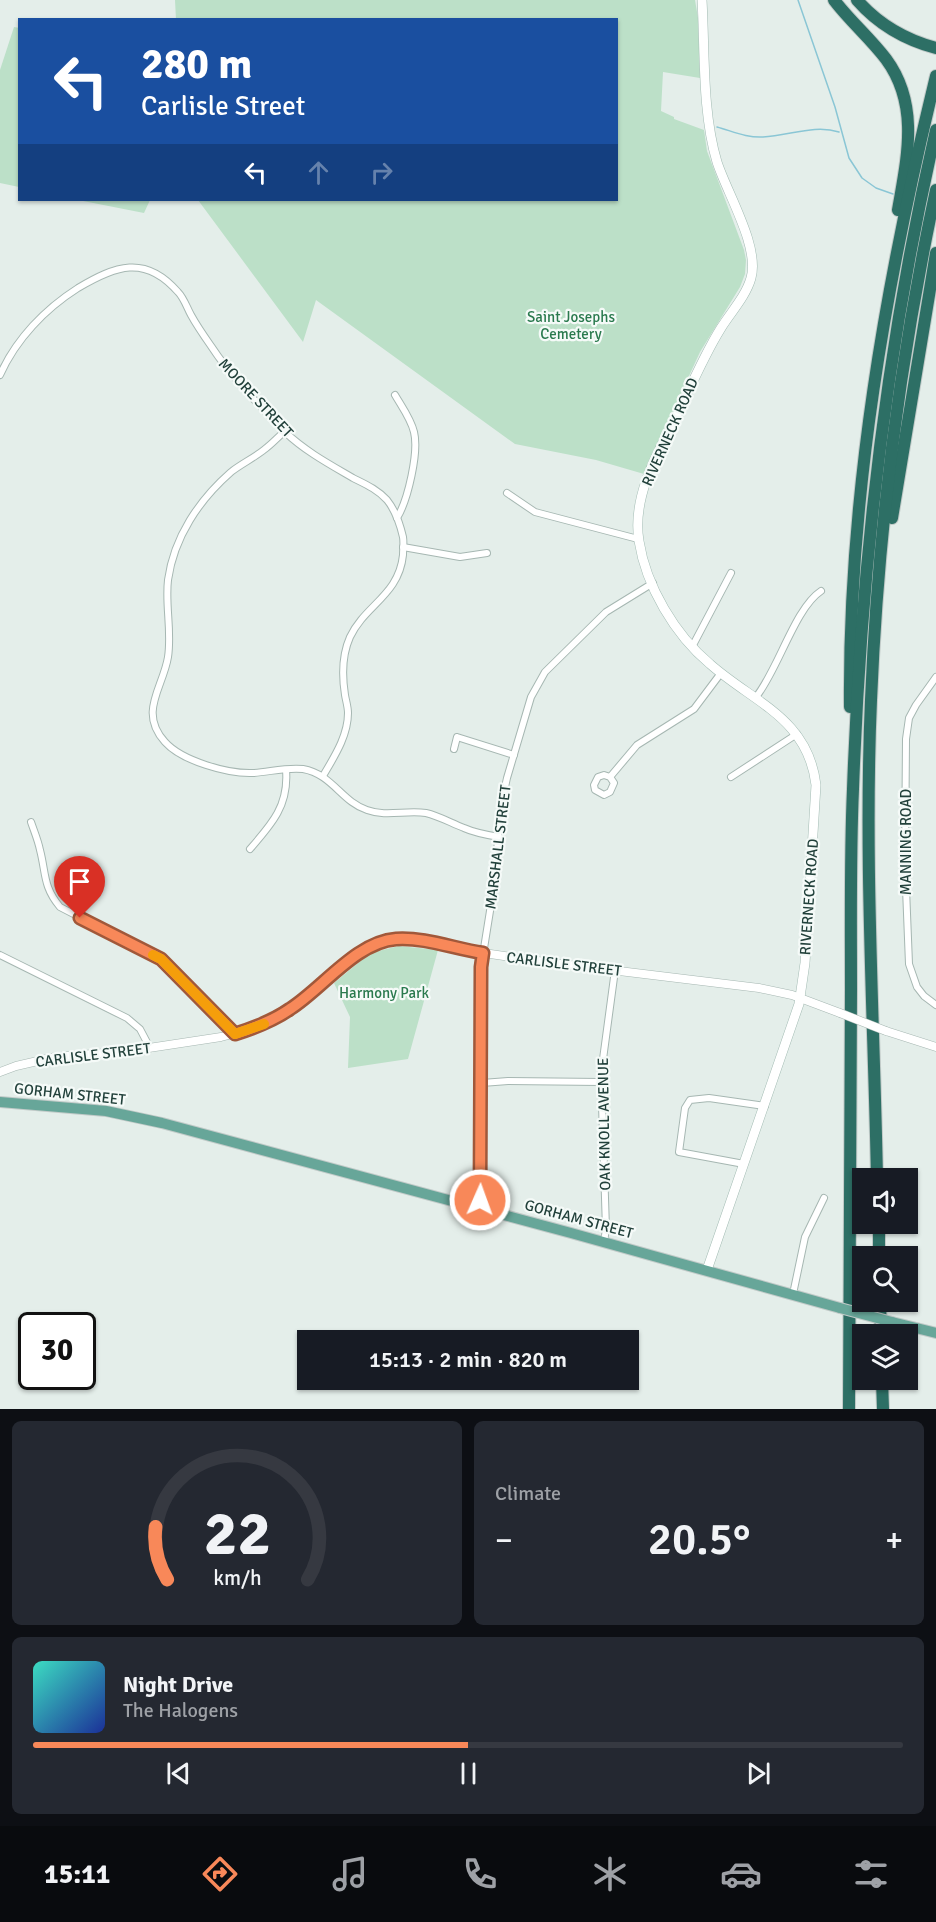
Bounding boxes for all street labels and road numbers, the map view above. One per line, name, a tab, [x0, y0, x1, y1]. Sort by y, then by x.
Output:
street label: MOORE STREET	[215, 355, 298, 442]
street label: RIVERNECK ROAD	[638, 375, 702, 489]
street label: MARSHALL STREET	[481, 783, 515, 910]
street label: MANNING ROAD	[897, 789, 915, 895]
street label: RIVERNECK ROAD	[796, 838, 822, 956]
street label: CARLISLE STREET	[505, 948, 623, 980]
street label: CARLISLE STREET	[34, 1039, 152, 1071]
street label: OAK KNOLL AVENUE	[594, 1057, 614, 1191]
street label: GORHAM STREET	[13, 1079, 127, 1109]
street label: GORHAM STREET	[523, 1196, 636, 1242]

